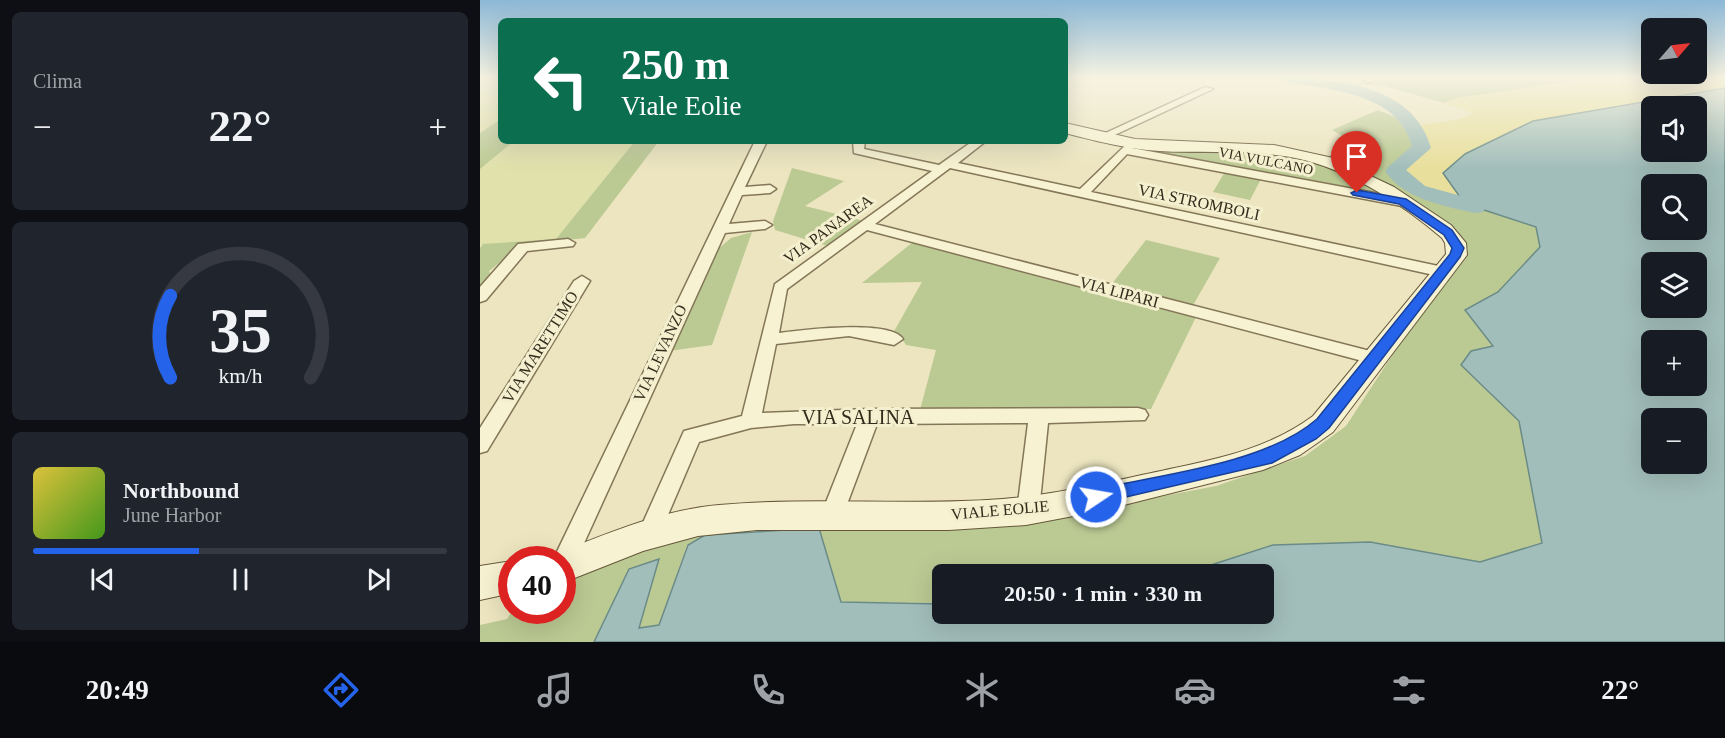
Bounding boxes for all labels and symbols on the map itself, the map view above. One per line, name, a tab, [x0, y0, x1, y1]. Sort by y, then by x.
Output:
north arrow	[1641, 18, 1707, 84]
pin	[1331, 131, 1382, 193]
street label: VIA VULCANO	[1218, 144, 1314, 178]
street label: VIA STROMBOLI	[1137, 181, 1261, 223]
street label: VIA PANAREA	[780, 191, 876, 267]
street label: VIA LIPARI	[1077, 273, 1161, 311]
street label: VIA MARETTIMO	[499, 288, 581, 406]
street label: VIA LEVANZO	[630, 302, 690, 404]
street label: VIA SALINA	[802, 406, 915, 428]
position arrow	[1064, 465, 1128, 529]
street label: VIALE EOLIE	[950, 497, 1050, 523]
speed limit sign: 40	[498, 546, 576, 624]

